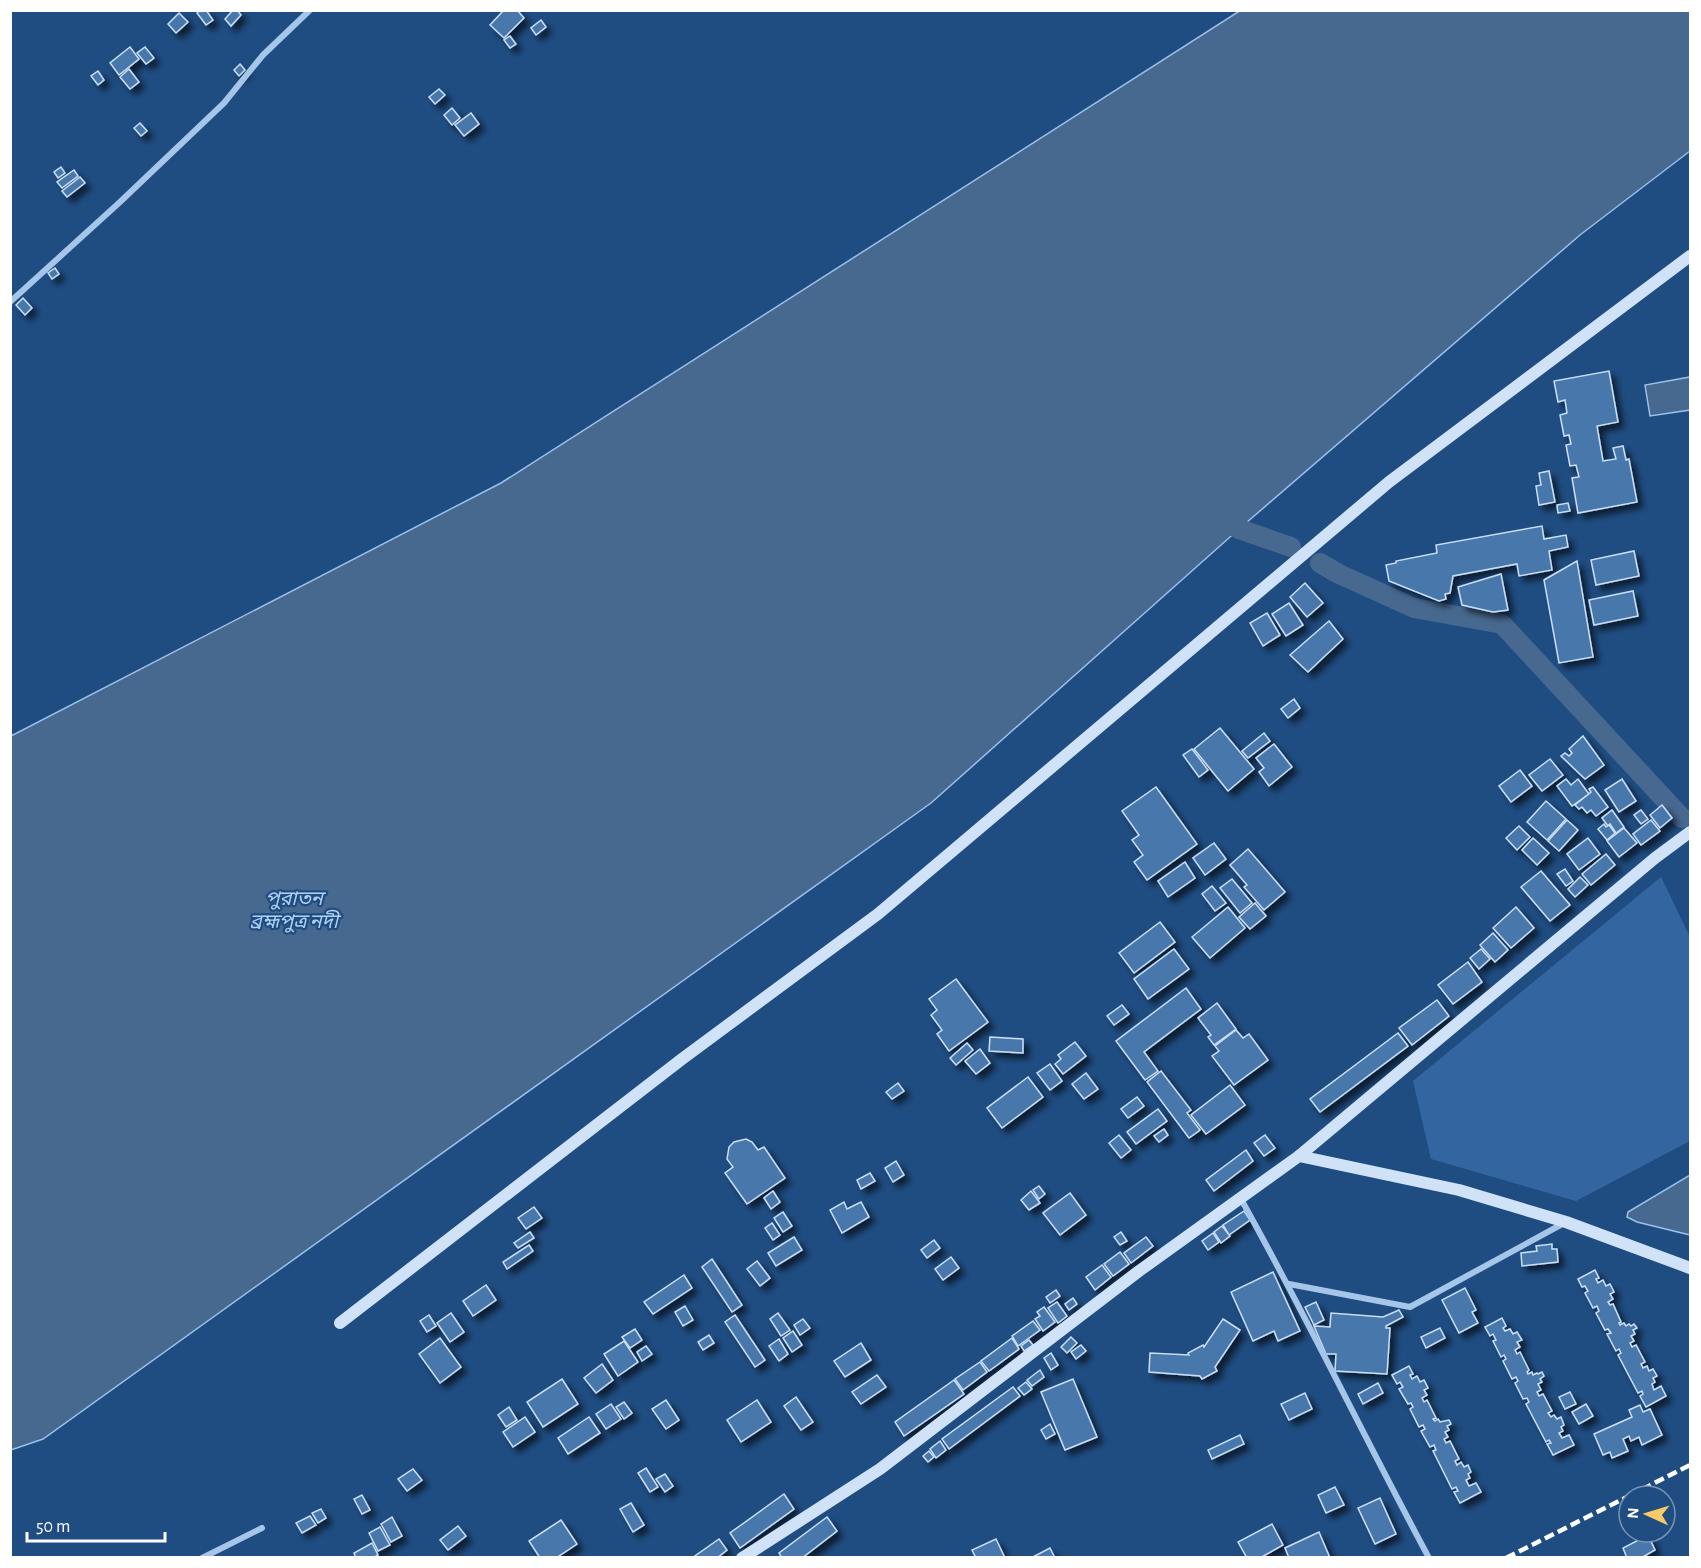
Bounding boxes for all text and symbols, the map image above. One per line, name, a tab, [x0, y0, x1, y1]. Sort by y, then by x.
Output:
water label: পুরাতন ব্রহ্মপুত্র নদী	[250, 889, 342, 933]
north arrow	[1617, 1484, 1677, 1544]
scale bar	[27, 1505, 165, 1543]
text: N	[1625, 1507, 1641, 1519]
text: 50 m	[36, 1518, 70, 1536]

